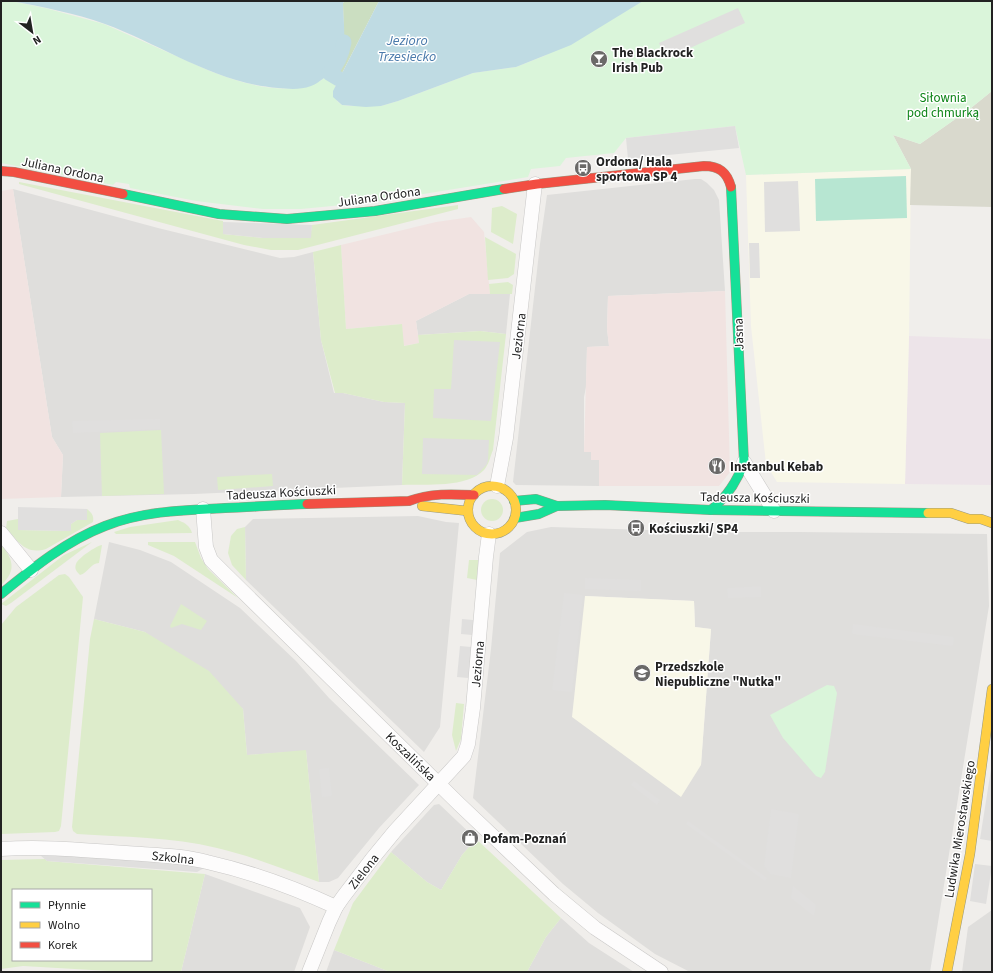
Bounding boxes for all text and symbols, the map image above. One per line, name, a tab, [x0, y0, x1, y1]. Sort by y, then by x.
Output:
north arrow	[12, 12, 52, 52]
water label: Jezioro Trzesiecko	[378, 31, 436, 67]
text: N	[30, 32, 44, 48]
place label: The Blackrock Irish Pub	[612, 44, 694, 77]
bar icon: The Blackrock Irish Pub	[589, 49, 609, 69]
park label: Siłownia pod chmurką	[907, 89, 980, 122]
street label: Juliana Ordona	[20, 152, 106, 187]
place label: Ordona/ Hala sportowa SP 4	[596, 153, 677, 186]
bus stop icon: Ordona/ Hala sportowa SP 4	[573, 158, 593, 178]
street label: Juliana Ordona	[337, 182, 422, 212]
street label: Jeziorna	[507, 312, 531, 360]
street label: Jasna	[729, 318, 749, 350]
restaurant icon: Instanbul Kebab	[707, 456, 727, 476]
place label: Instanbul Kebab	[730, 458, 823, 476]
street label: Tadeusza Kościuszki	[226, 481, 336, 505]
street label: Tadeusza Kościuszki	[700, 488, 810, 508]
bus stop icon: Kościuszki/ SP4	[626, 518, 646, 538]
place label: Kościuszki/ SP4	[649, 520, 738, 538]
street label: Jeziorna	[467, 640, 489, 688]
place label: Przedszkole Niepubliczne "Nutka"	[655, 658, 781, 691]
school or university icon: Przedszkole Niepubliczne "Nutka"	[632, 663, 652, 683]
street label: Koszalińska	[381, 728, 439, 785]
street label: Ludwika Mierosławskiego	[940, 759, 980, 899]
shop icon: Pofam-Poznań	[460, 828, 480, 848]
place label: Pofam-Poznań	[483, 830, 566, 848]
street label: Szkolna	[151, 847, 195, 869]
street label: Zielona	[344, 850, 383, 893]
legend	[12, 889, 152, 961]
text: Płynnie	[48, 897, 86, 914]
text: Wolno	[48, 917, 80, 934]
text: Korek	[48, 937, 77, 954]

